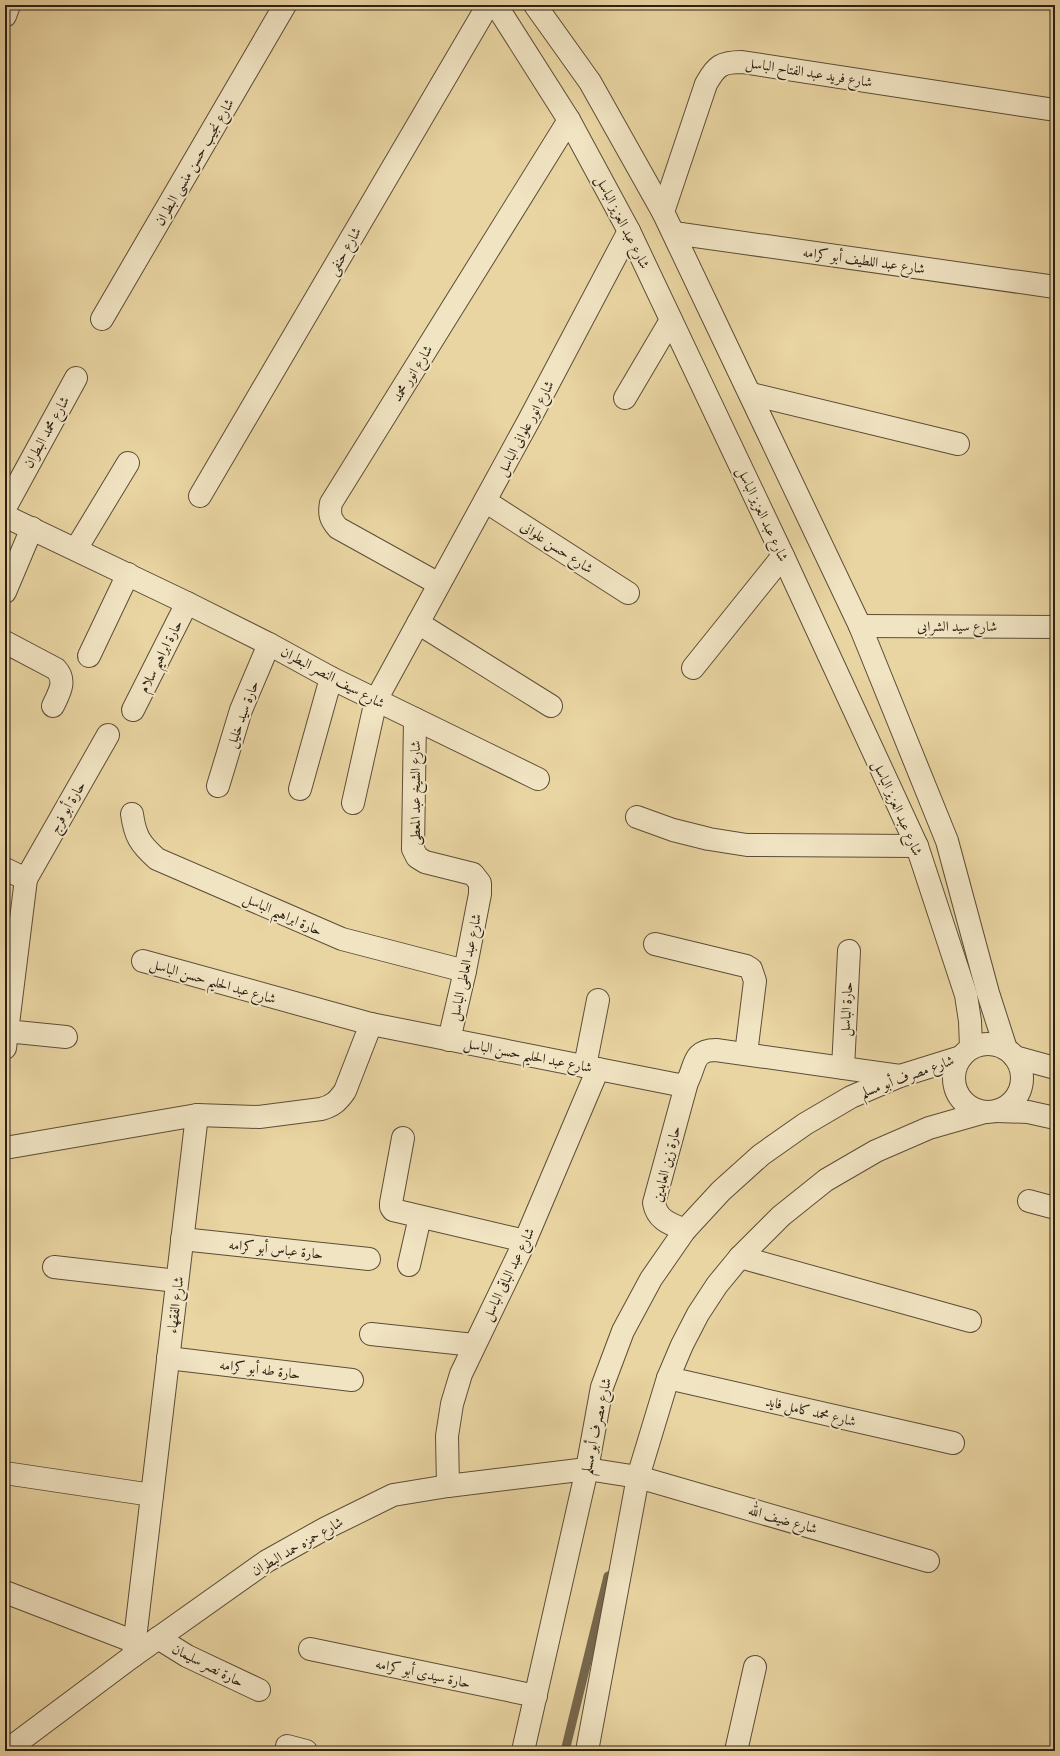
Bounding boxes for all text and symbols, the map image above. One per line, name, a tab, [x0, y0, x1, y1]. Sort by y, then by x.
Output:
street label: شارع فريد عبد الفتاح الباسل	[744, 54, 874, 95]
street label: شارع نجيب حسن منسى البطران	[151, 96, 240, 230]
street label: شارع عبد العزيز الباسل	[589, 173, 653, 273]
street label: شارع حنفى	[324, 224, 368, 280]
street label: شارع عبد اللطيف أبو كرامه	[801, 242, 926, 280]
street label: شارع انور محمد	[388, 342, 439, 406]
street label: شارع انور علوانى الباسل	[493, 378, 560, 480]
street label: شارع محمد البطران	[20, 393, 76, 473]
street label: شارع عبد العزيز الباسل	[730, 464, 792, 566]
street label: شارع حسن علوانى	[516, 518, 596, 580]
street label: حارة ابراهيم سلام	[135, 617, 190, 698]
street label: شارع سيد الشرابى	[917, 618, 997, 638]
street label: شارع سيف النصر البطران	[277, 643, 388, 715]
street label: حارة سيد خليل	[222, 678, 264, 751]
street label: شارع الشيخ عبد المعطى	[407, 740, 428, 846]
street label: شارع عبد العزيز الباسل	[866, 758, 926, 860]
street label: حارة أبو فرج	[44, 777, 93, 838]
street label: حارة ابراهيم الباسل	[239, 890, 325, 944]
street label: شارع عبد العاطى الباسل	[446, 912, 488, 1023]
street label: شارع عبد الحليم حسن الباسل	[146, 955, 278, 1012]
street label: حارة الباسل	[837, 981, 858, 1037]
street label: شارع عبد الحليم حسن الباسل	[461, 1035, 594, 1081]
street label: شارع مصرف أبو مسلم	[857, 1050, 958, 1107]
street label: حارة زين العابدين	[649, 1124, 685, 1204]
street label: شارع عبد الباقى الباسل	[479, 1225, 541, 1325]
street label: حارة عباس أبو كرامه	[228, 1234, 324, 1264]
street label: شارع الفقهاء	[164, 1275, 190, 1335]
street label: حارة طه أبو كرامه	[218, 1354, 302, 1384]
street label: شارع مصرف أبو مسلم	[576, 1376, 621, 1477]
street label: شارع محمد كامل فايد	[763, 1393, 858, 1433]
street label: شارع ضيف الله	[746, 1499, 820, 1540]
street label: شارع حمزه حمد البطران	[248, 1513, 348, 1582]
street label: حارة نصر سليمان	[169, 1640, 246, 1692]
street label: حارة سيدى أبو كرامه	[374, 1653, 472, 1693]

